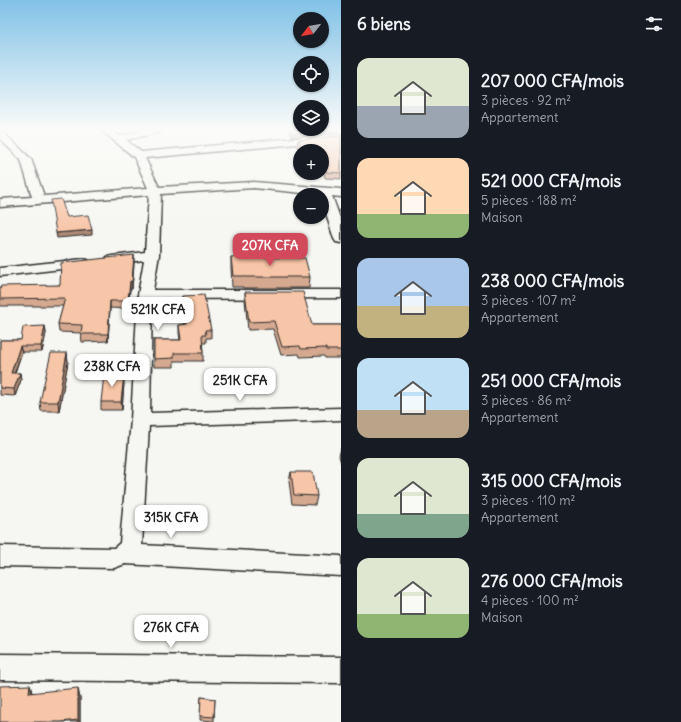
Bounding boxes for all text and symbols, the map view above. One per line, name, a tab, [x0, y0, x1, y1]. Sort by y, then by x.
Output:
north arrow	[293, 12, 329, 48]
map controls	[293, 12, 329, 224]
text: 6 biens	[357, 13, 411, 35]
icon: filters	[643, 13, 665, 35]
button: locate	[293, 56, 329, 92]
text: 207 000 CFA/mois	[481, 70, 624, 92]
icon: home	[389, 74, 437, 122]
text: 3 pièces · 92 m²	[481, 92, 571, 109]
button: layers	[293, 100, 329, 136]
text: Appartement	[481, 109, 558, 126]
button: +	[293, 144, 329, 180]
text: 521 000 CFA/mois	[481, 170, 621, 192]
icon: home	[389, 174, 437, 222]
button: −	[293, 188, 329, 224]
text: 5 pièces · 188 m²	[481, 192, 577, 209]
text: Maison	[481, 209, 523, 226]
pin: 207K CFA	[229, 233, 311, 267]
text: 207K CFA	[242, 237, 298, 254]
text: 238 000 CFA/mois	[481, 270, 624, 292]
icon: home	[389, 274, 437, 322]
text: 3 pièces · 107 m²	[481, 292, 576, 309]
pin: 521K CFA	[117, 297, 199, 331]
text: 521K CFA	[131, 301, 185, 318]
text: Appartement	[481, 309, 558, 326]
pin: 238K CFA	[71, 354, 153, 388]
text: 238K CFA	[84, 358, 140, 375]
pin: 251K CFA	[199, 368, 281, 402]
text: 251 000 CFA/mois	[481, 370, 621, 392]
text: 251K CFA	[213, 372, 267, 389]
icon: home	[389, 374, 437, 422]
text: 3 pièces · 86 m²	[481, 392, 572, 409]
text: Appartement	[481, 409, 558, 426]
text: 315 000 CFA/mois	[481, 470, 621, 492]
icon: home	[389, 474, 437, 522]
text: 3 pièces · 110 m²	[481, 492, 575, 509]
pin: 315K CFA	[130, 505, 212, 539]
text: 315K CFA	[144, 509, 198, 526]
text: Appartement	[481, 509, 558, 526]
text: 276 000 CFA/mois	[481, 570, 623, 592]
icon: home	[389, 574, 437, 622]
text: 4 pièces · 100 m²	[481, 592, 579, 609]
text: Maison	[481, 609, 523, 626]
pin: 276K CFA	[130, 615, 212, 649]
text: 276K CFA	[143, 619, 199, 636]

